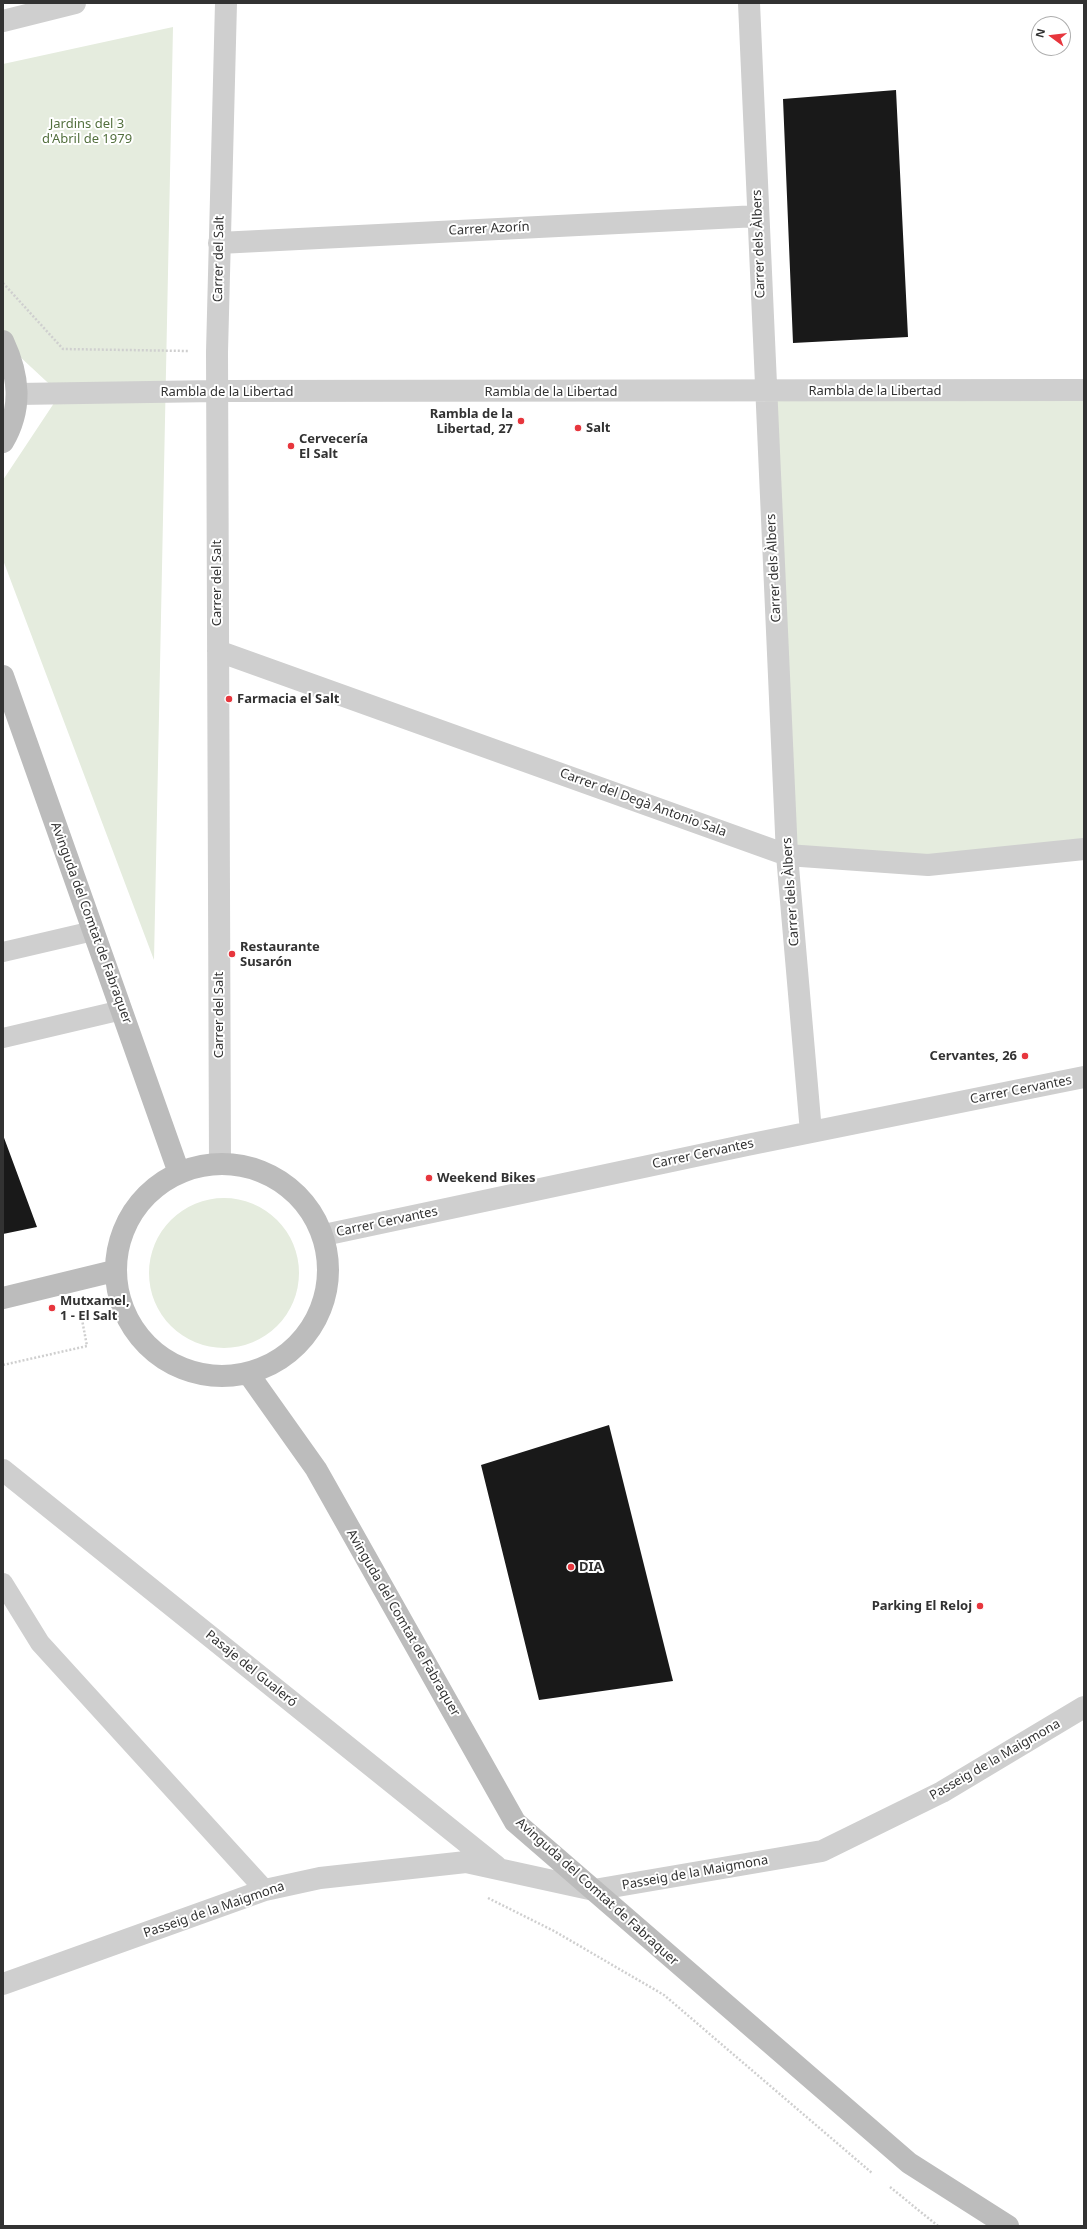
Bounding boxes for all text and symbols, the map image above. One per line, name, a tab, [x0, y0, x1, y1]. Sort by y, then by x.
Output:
north arrow	[1031, 16, 1071, 56]
text: N	[1031, 27, 1048, 39]
park label: Jardins del 3 d'Abril de 1979	[42, 116, 132, 147]
street label: Carrer dels Àlbers	[749, 189, 769, 299]
street label: Carrer del Salt	[210, 216, 228, 302]
street label: Carrer Azorín	[448, 219, 530, 239]
street label: Rambla de la Libertad	[808, 383, 942, 399]
street label: Rambla de la Libertad	[160, 384, 294, 400]
street label: Rambla de la Libertad	[484, 384, 618, 400]
place label: Rambla de la Libertad, 27	[430, 406, 513, 437]
marker: Rambla de la Libertad, 27	[516, 416, 526, 426]
place label: Salt	[586, 420, 610, 436]
marker: Salt	[573, 423, 583, 433]
place label: Cervecería El Salt	[299, 431, 368, 462]
marker: Cervecería El Salt	[286, 441, 296, 451]
street label: Carrer dels Àlbers	[763, 513, 785, 623]
street label: Carrer del Salt	[209, 540, 225, 626]
place label: Farmacia el Salt	[237, 691, 339, 707]
marker: Farmacia el Salt	[224, 694, 234, 704]
street label: Carrer del Degà Antonio Sala	[558, 766, 728, 840]
street label: Avinguda del Comtat de Fabraquer	[47, 820, 135, 1026]
street label: Carrer dels Àlbers	[779, 837, 803, 947]
place label: Restaurante Susarón	[240, 939, 320, 970]
marker: Restaurante Susarón	[227, 949, 237, 959]
street label: Carrer del Salt	[211, 972, 227, 1058]
place label: Cervantes, 26	[930, 1048, 1017, 1064]
marker: Cervantes, 26	[1020, 1051, 1030, 1061]
street label: Carrer Cervantes	[969, 1073, 1073, 1107]
street label: Carrer Cervantes	[651, 1136, 755, 1172]
place label: Weekend Bikes	[437, 1170, 536, 1186]
marker: Weekend Bikes	[424, 1173, 434, 1183]
street label: Carrer Cervantes	[335, 1204, 439, 1240]
place label: Mutxamel, 1 - El Salt	[60, 1293, 130, 1324]
marker: Mutxamel, 1 - El Salt	[47, 1303, 57, 1313]
street label: Avinguda del Comtat de Fabraquer	[343, 1527, 463, 1719]
place label: DIA	[579, 1559, 603, 1575]
marker: DIA	[566, 1562, 576, 1572]
place label: Parking El Reloj	[872, 1598, 972, 1614]
marker: Parking El Reloj	[975, 1601, 985, 1611]
street label: Pasaje del Gualeró	[202, 1627, 300, 1711]
street label: Passeig de la Maigmona	[927, 1716, 1063, 1804]
street label: Avinguda del Comtat de Fabraquer	[513, 1815, 681, 1969]
street label: Passeig de la Maigmona	[621, 1852, 769, 1894]
street label: Passeig de la Maigmona	[141, 1879, 287, 1941]

